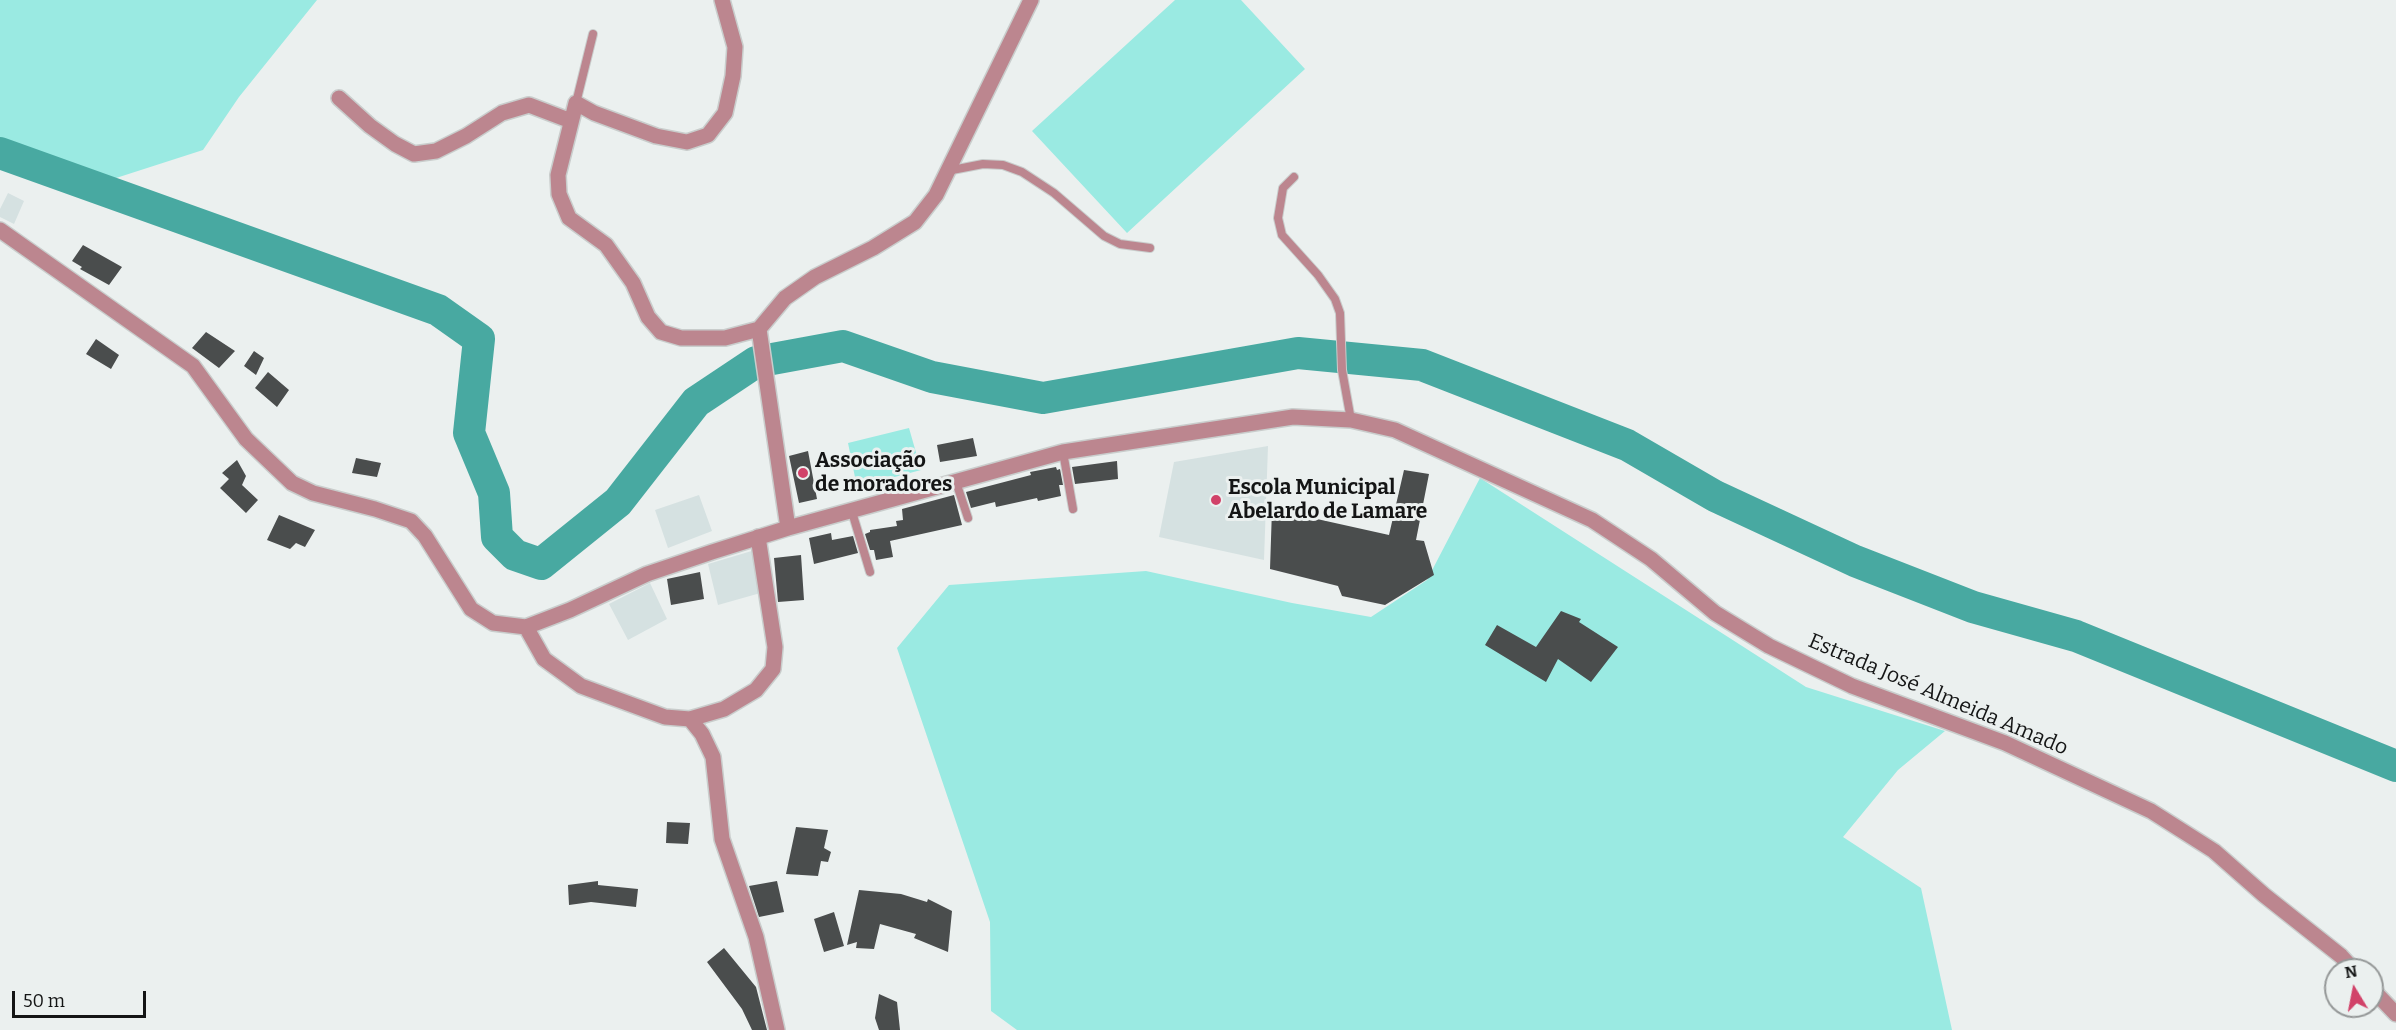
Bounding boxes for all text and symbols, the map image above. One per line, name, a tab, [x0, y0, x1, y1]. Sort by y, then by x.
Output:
place label: Associação de moradores	[815, 448, 952, 498]
marker: Associação de moradores	[796, 466, 810, 480]
place label: Escola Municipal Abelardo de Lamare	[1228, 475, 1427, 525]
marker: Escola Municipal Abelardo de Lamare	[1209, 493, 1223, 507]
street label: Estrada José Almeida Amado	[1804, 629, 2072, 761]
north arrow	[2324, 958, 2384, 1018]
text: N	[2343, 961, 2359, 982]
scale bar	[15, 979, 148, 1017]
text: 50 m	[23, 990, 65, 1012]

